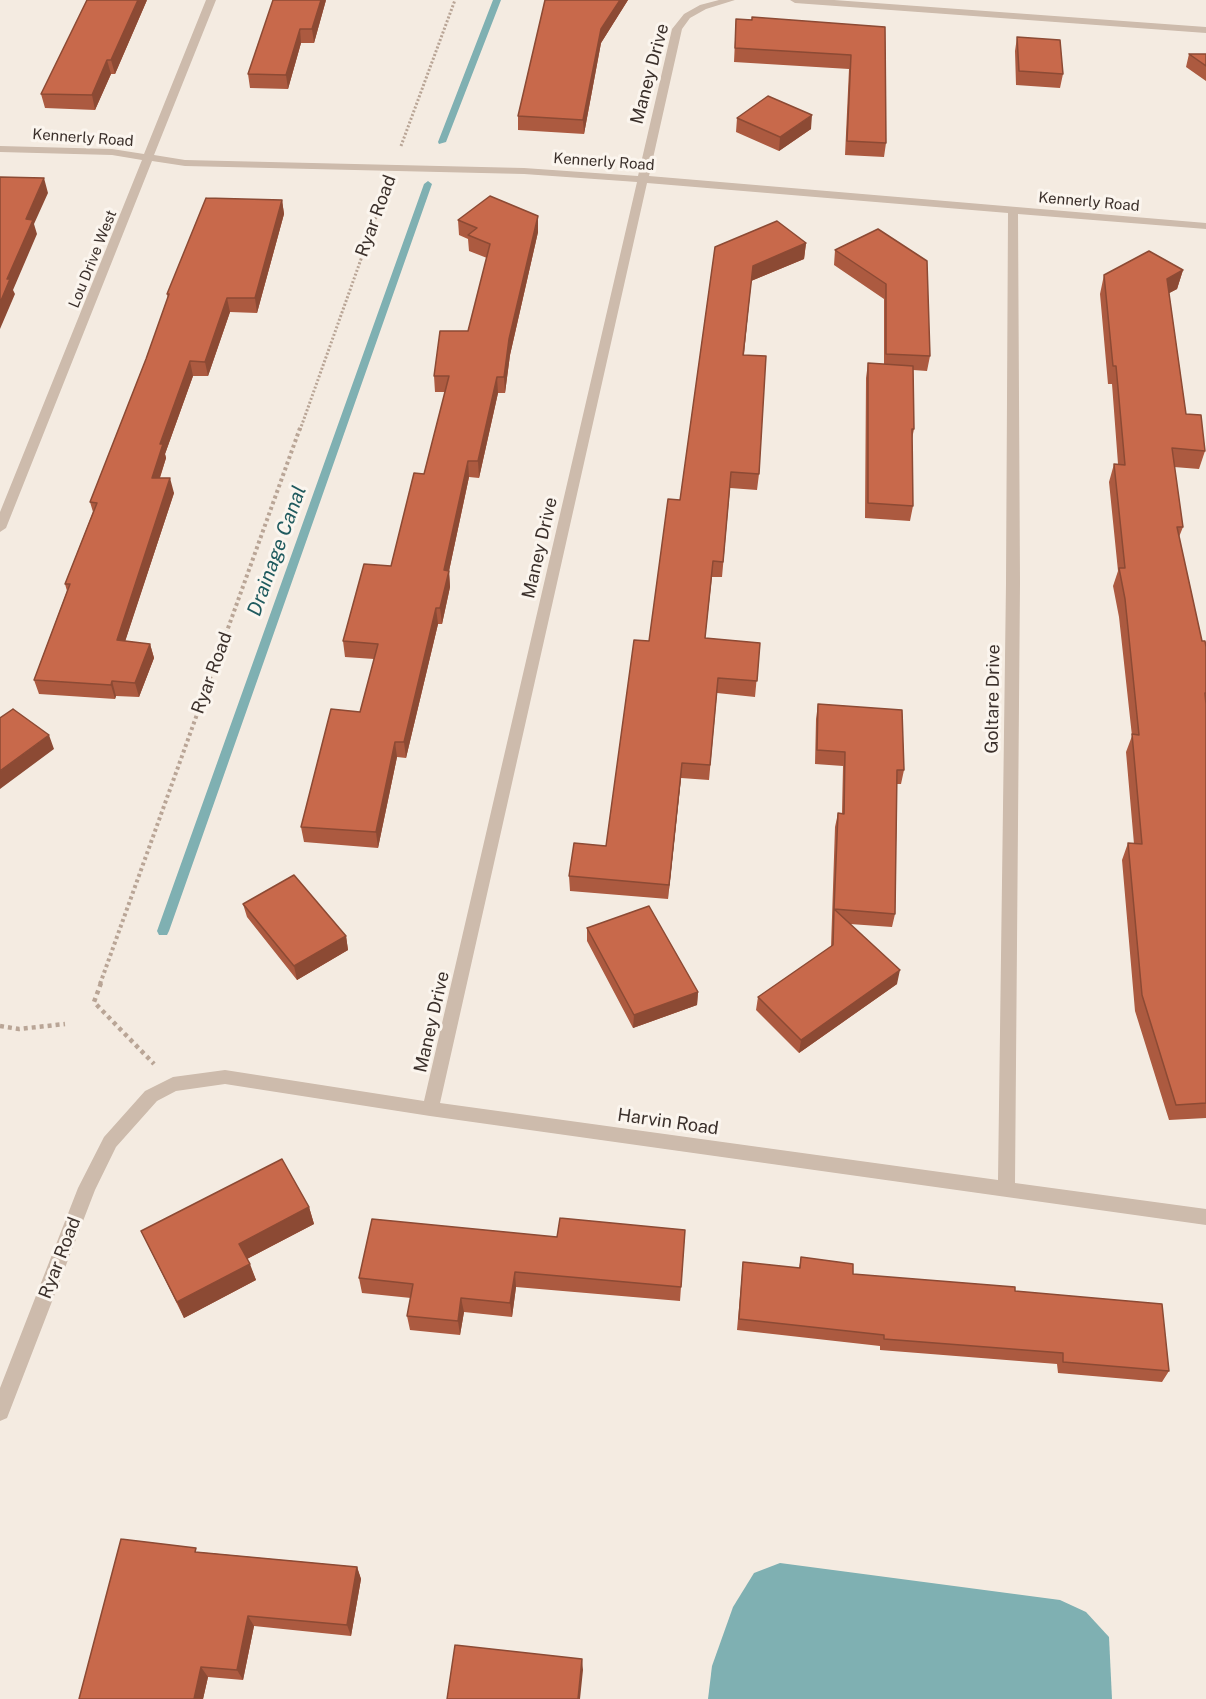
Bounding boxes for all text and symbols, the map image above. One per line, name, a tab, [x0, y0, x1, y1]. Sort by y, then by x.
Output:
street label: Maney Drive	[626, 21, 674, 127]
street label: Kennerly Road	[32, 125, 134, 151]
street label: Kennerly Road	[553, 149, 655, 175]
street label: Ryar Road	[351, 172, 401, 260]
street label: Kennerly Road	[1038, 189, 1140, 215]
street label: Lou Drive West	[65, 207, 121, 311]
water label: Drainage Canal	[242, 483, 312, 619]
street label: Maney Drive	[518, 495, 562, 601]
street label: Ryar Road	[187, 629, 237, 717]
street label: Goltare Drive	[981, 644, 1005, 754]
street label: Maney Drive	[410, 969, 454, 1075]
street label: Harvin Road	[616, 1104, 720, 1140]
street label: Ryar Road	[35, 1214, 85, 1302]

